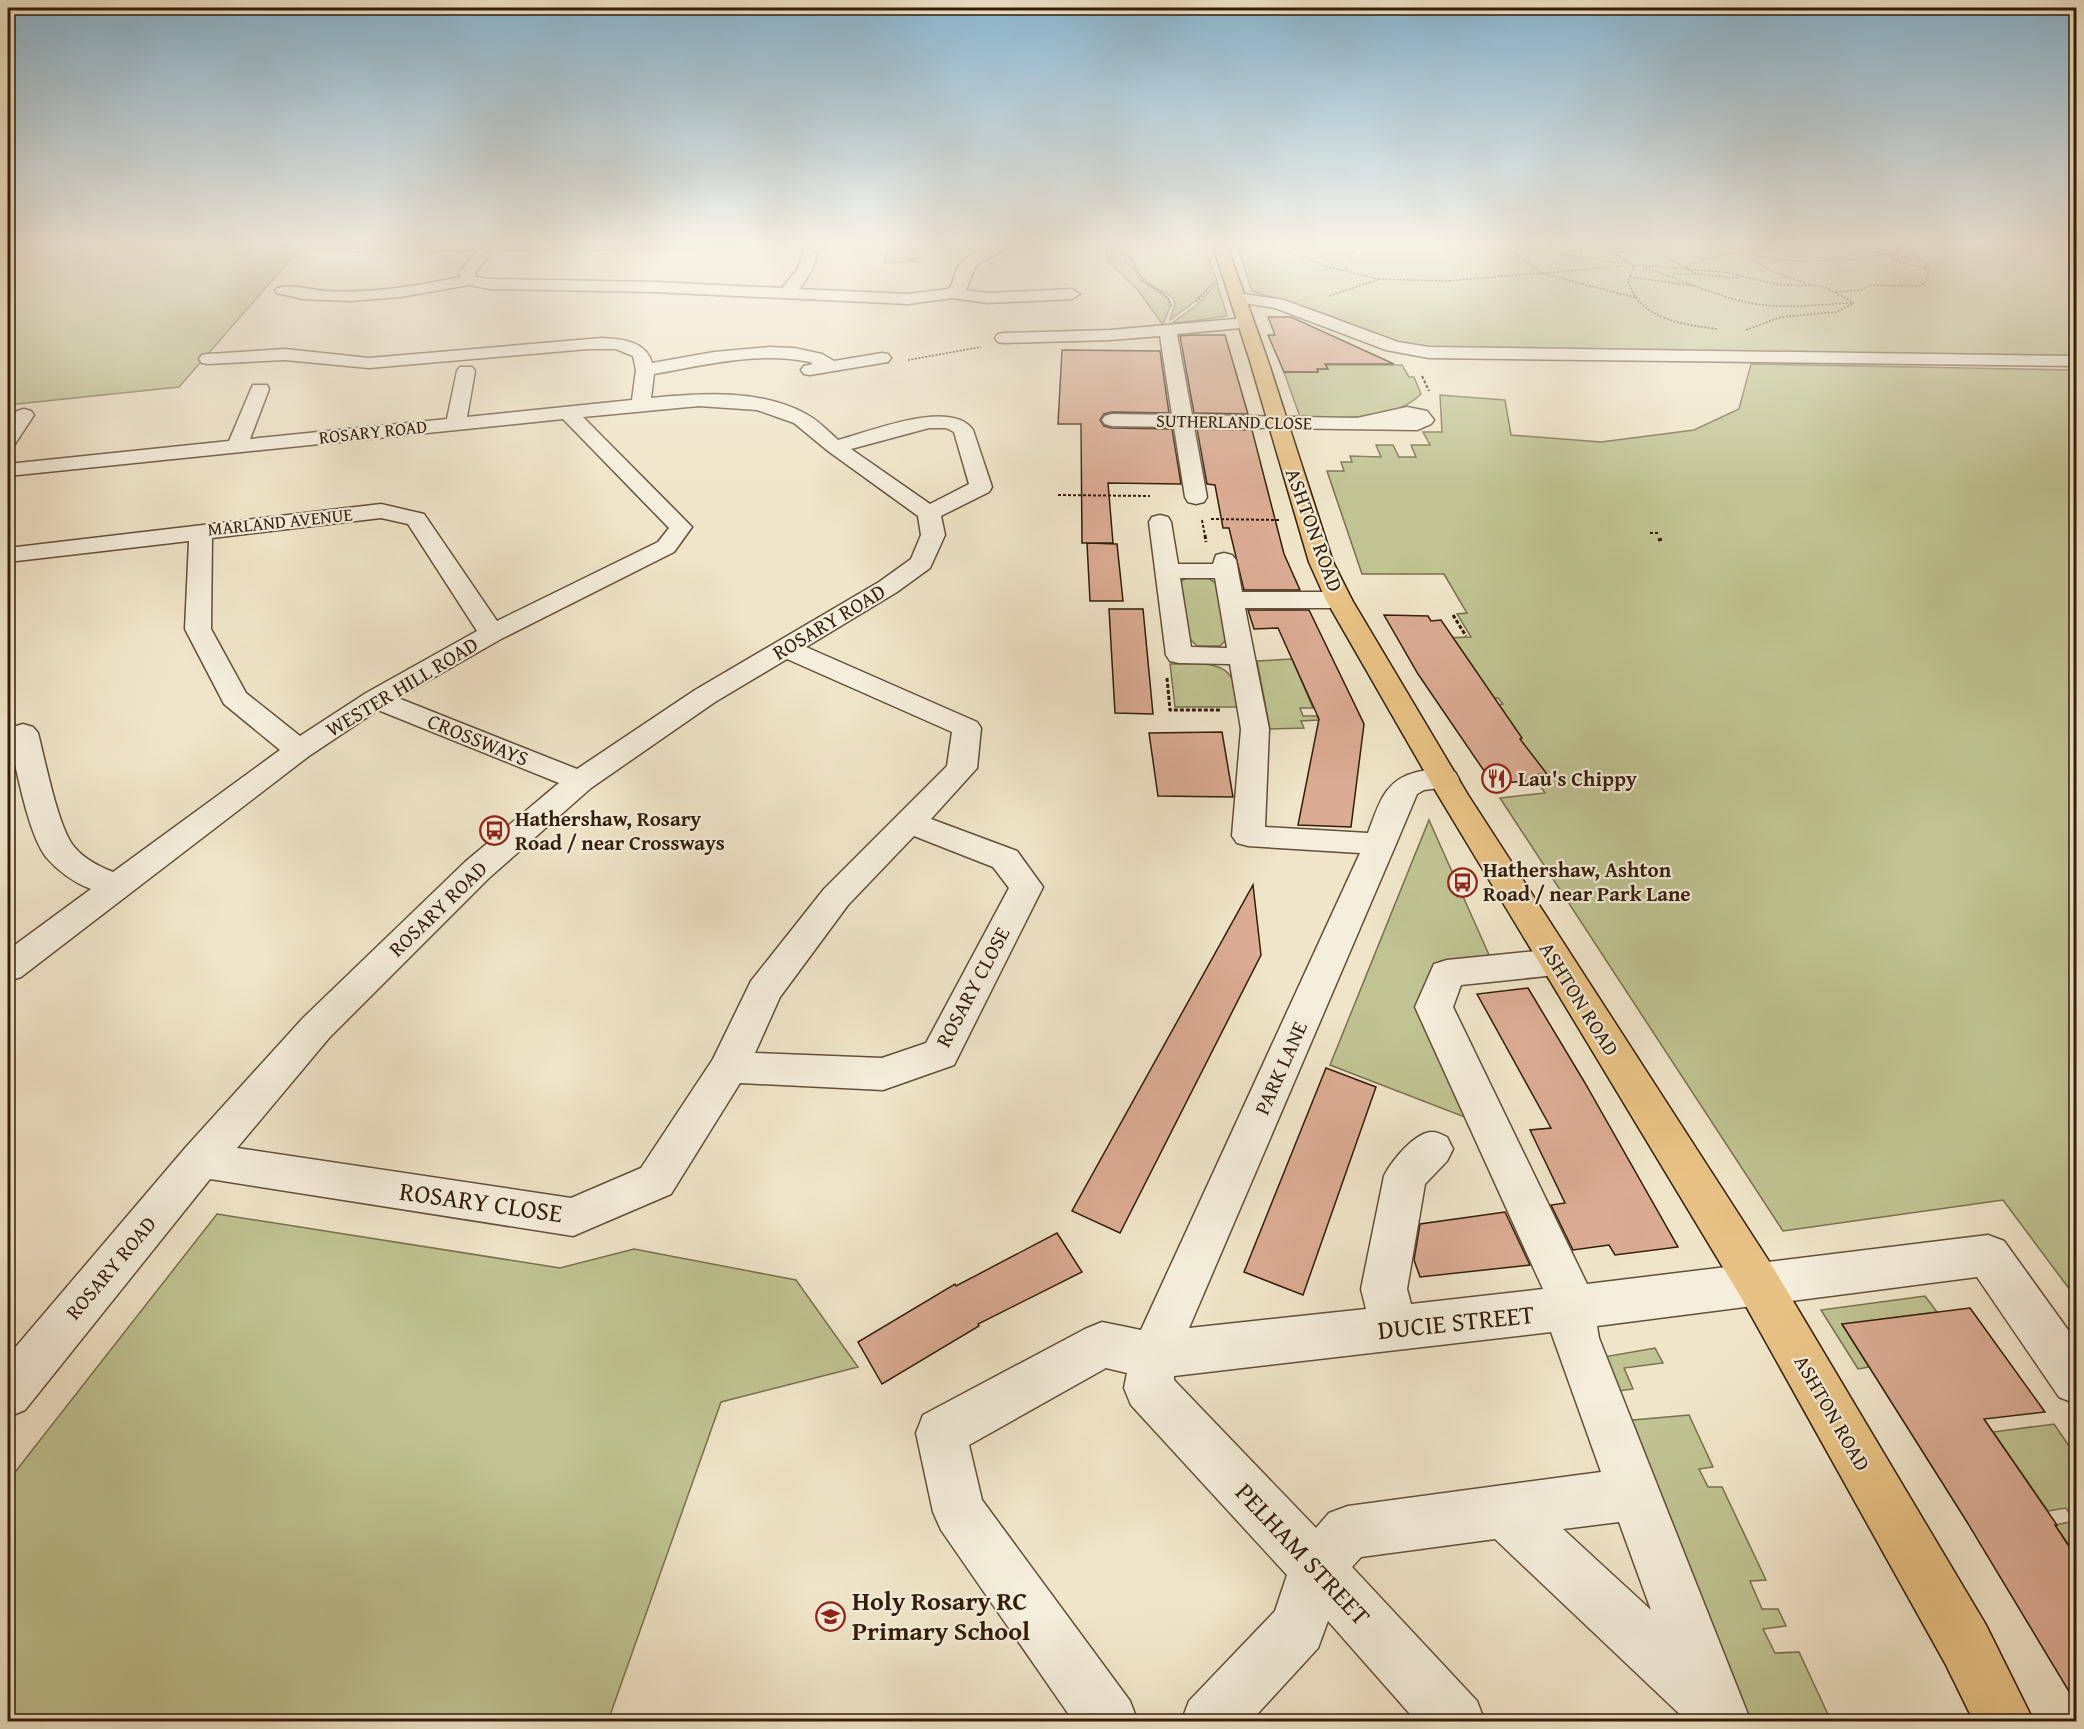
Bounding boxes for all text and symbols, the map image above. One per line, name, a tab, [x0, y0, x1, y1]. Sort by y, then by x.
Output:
street label: SUTHERLAND CLOSE	[1156, 407, 1312, 436]
street label: ROSARY ROAD	[317, 412, 429, 451]
street label: ASHTON ROAD	[1278, 464, 1351, 596]
street label: MARLAND AVENUE	[206, 500, 354, 543]
street label: ROSARY ROAD	[766, 576, 891, 668]
street label: WESTER HILL ROAD	[320, 629, 484, 744]
street label: CROSSWAYS	[423, 705, 533, 774]
restaurant icon: Lau's Chippy	[1481, 763, 1513, 795]
place label: Lau's Chippy	[1518, 763, 1637, 794]
place label: Hathershaw, Rosary Road / near Crossways	[515, 803, 725, 858]
bus stop icon: Hathershaw, Rosary Road / near Crossways	[478, 815, 510, 847]
street label: ROSARY ROAD	[381, 853, 494, 964]
place label: Hathershaw, Ashton Road / near Park Lane	[1483, 854, 1691, 909]
bus stop icon: Hathershaw, Ashton Road / near Park Lane	[1446, 866, 1478, 898]
street label: ROSARY CLOSE	[928, 921, 1018, 1053]
street label: ASHTON ROAD	[1532, 936, 1627, 1062]
street label: PARK LANE	[1246, 1016, 1315, 1119]
street label: ROSARY CLOSE	[397, 1171, 565, 1232]
street label: ROSARY ROAD	[58, 1209, 163, 1326]
street label: DUCIE STREET	[1376, 1294, 1536, 1349]
street label: ASHTON ROAD	[1787, 1349, 1878, 1477]
street label: PELHAM STREET	[1227, 1473, 1380, 1634]
place label: Holy Rosary RC Primary School	[852, 1581, 1030, 1650]
school or university icon: Holy Rosary RC Primary School	[815, 1600, 847, 1632]

